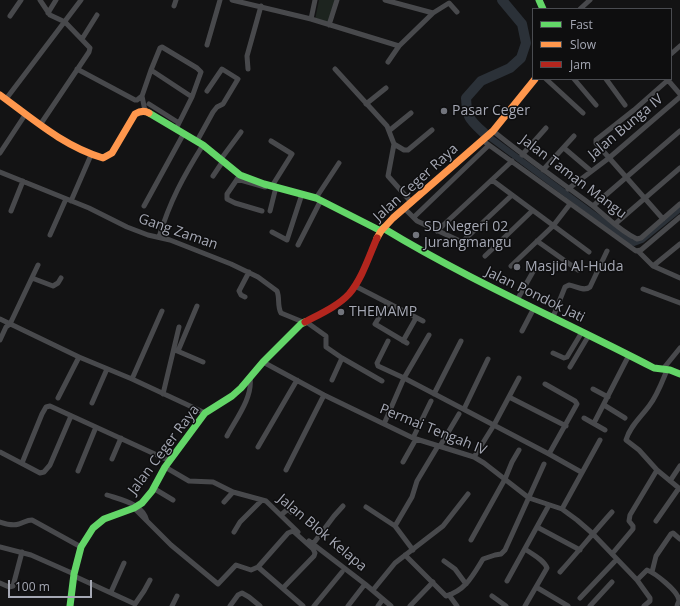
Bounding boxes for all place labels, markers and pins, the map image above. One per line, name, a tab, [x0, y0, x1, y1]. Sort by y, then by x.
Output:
place label: Pasar Ceger	[452, 103, 530, 119]
marker: Pasar Ceger	[439, 106, 449, 116]
place label: SD Negeri 02 Jurangmangu	[424, 219, 512, 252]
marker: SD Negeri 02 Jurangmangu	[411, 230, 421, 240]
place label: Masjid Al-Huda	[525, 259, 623, 275]
marker: Masjid Al-Huda	[512, 262, 522, 272]
place label: THEMAMP	[349, 304, 417, 320]
marker: THEMAMP	[336, 307, 346, 317]

